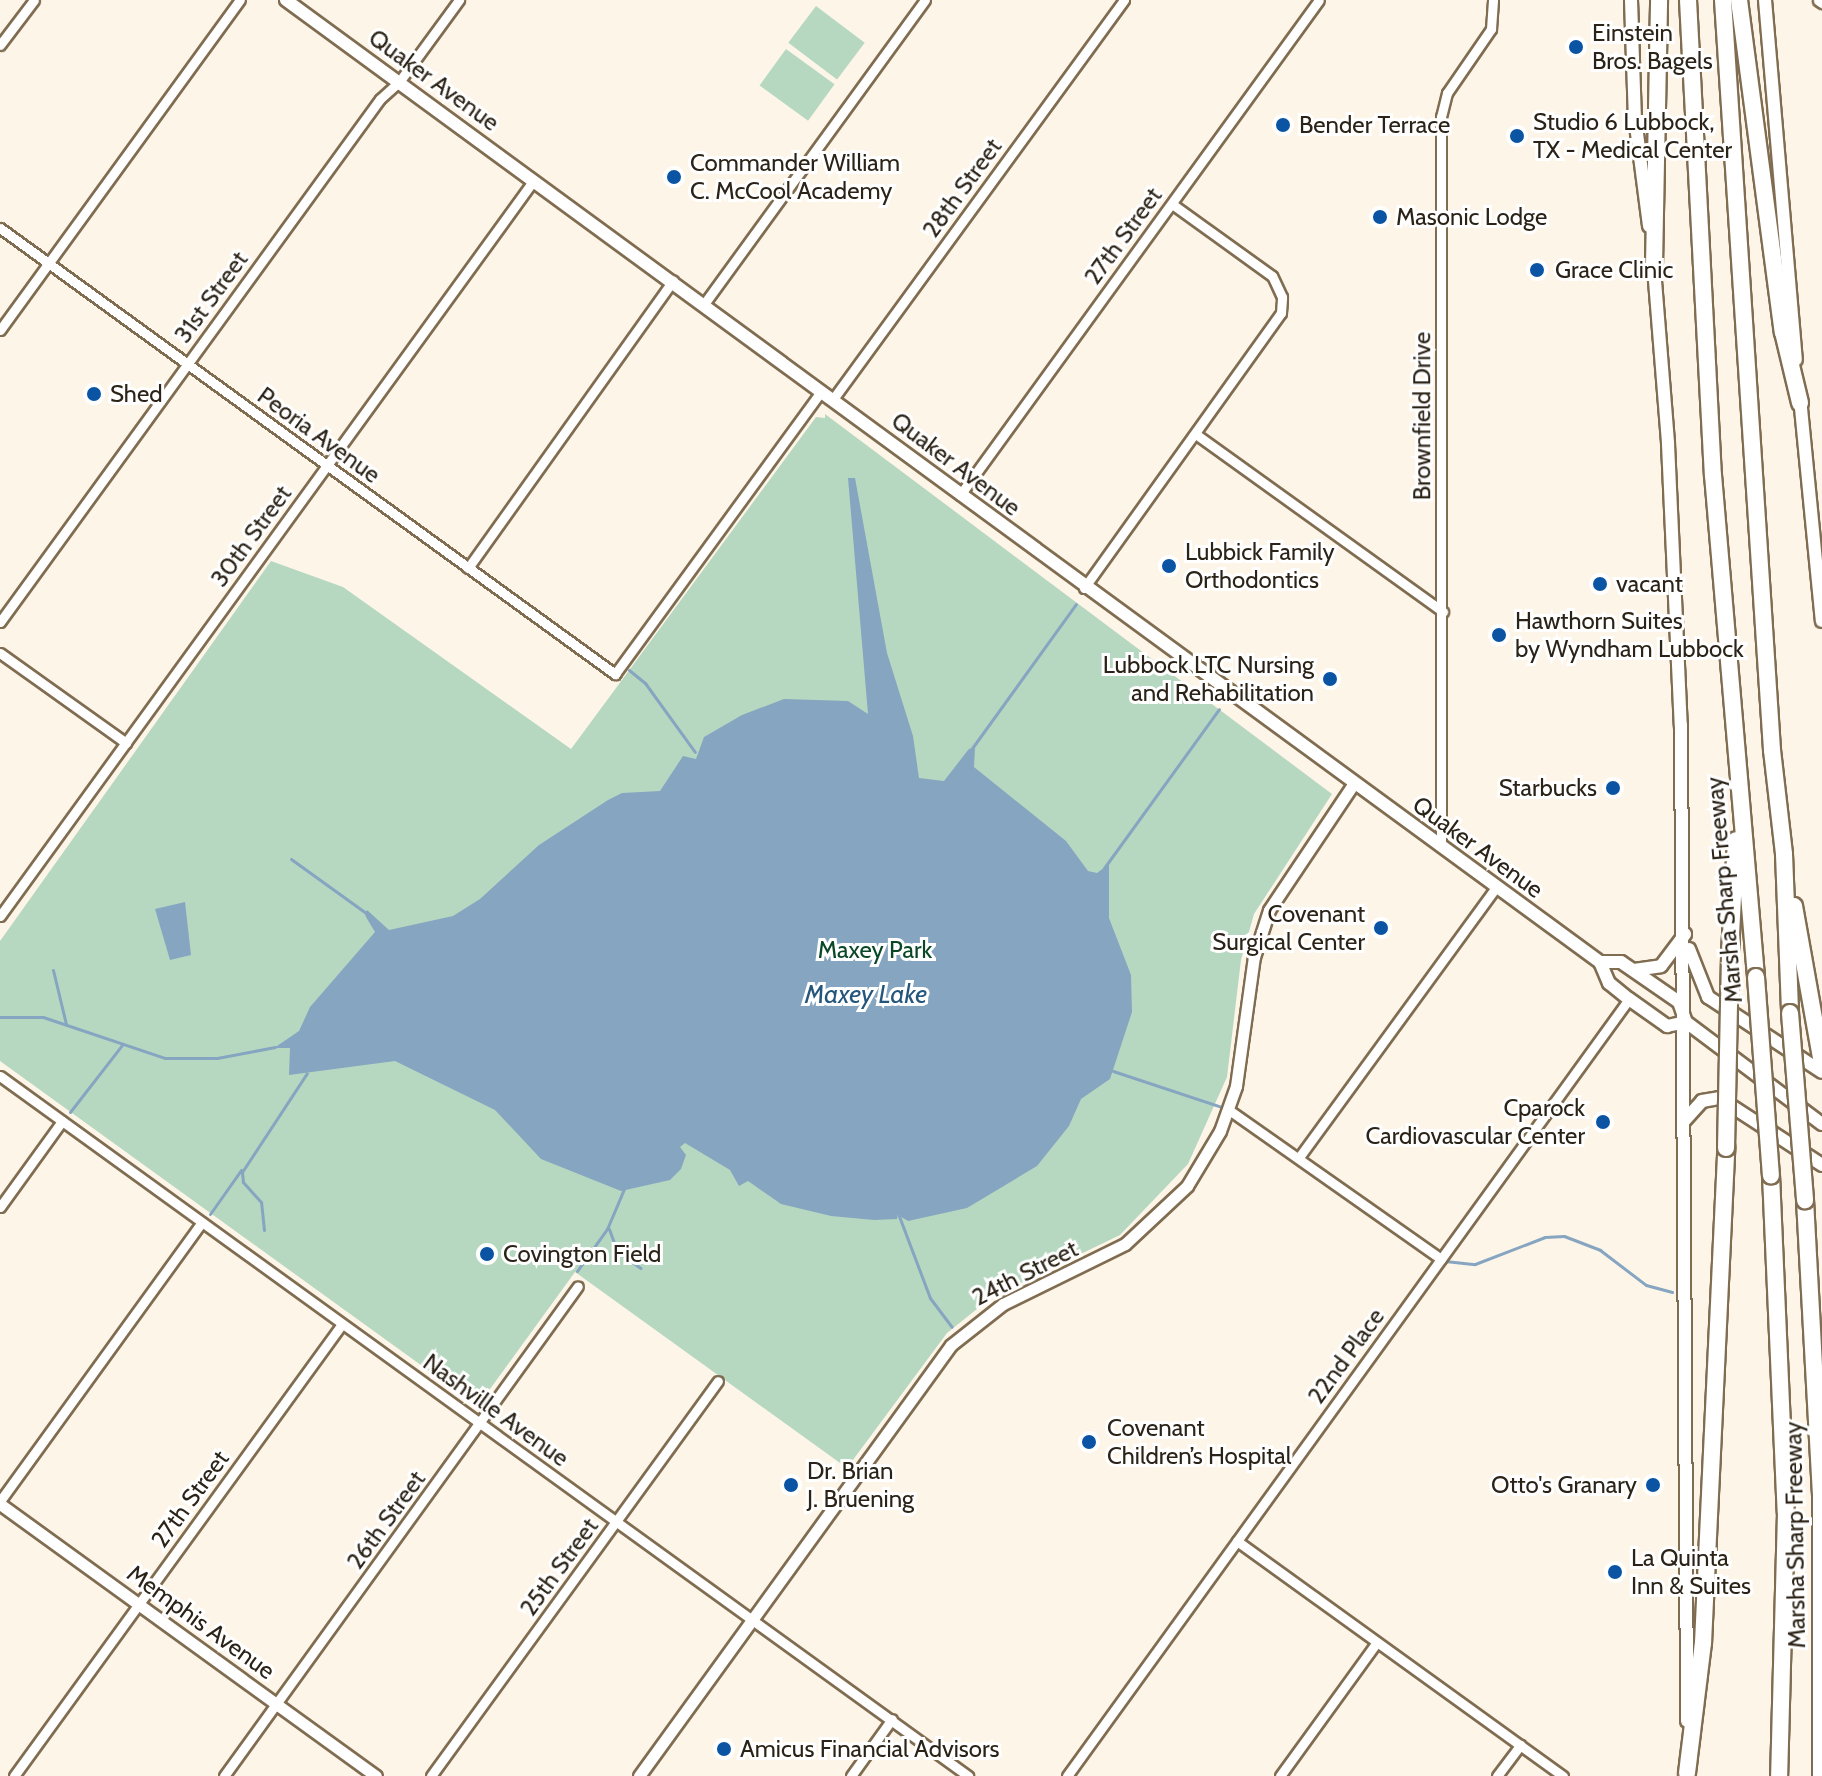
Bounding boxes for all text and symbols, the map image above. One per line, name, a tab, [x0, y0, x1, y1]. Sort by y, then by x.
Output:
place label: Einstein Bros. Bagels	[1592, 19, 1713, 75]
street label: Quaker Avenue	[363, 23, 505, 137]
marker: Einstein Bros. Bagels	[1567, 38, 1585, 56]
place label: Studio 6 Lubbock, TX - Medical Center	[1533, 108, 1732, 164]
place label: Bender Terrace	[1299, 111, 1450, 139]
marker: Bender Terrace	[1274, 116, 1292, 134]
marker: Studio 6 Lubbock, TX - Medical Center	[1508, 127, 1526, 145]
street label: 28th Street	[916, 133, 1008, 243]
place label: Commander William C. McCool Academy	[690, 149, 900, 205]
marker: Commander William C. McCool Academy	[665, 168, 683, 186]
street label: 27th Street	[1078, 182, 1168, 290]
place label: Masonic Lodge	[1396, 203, 1547, 231]
marker: Masonic Lodge	[1371, 208, 1389, 226]
street label: 31st Street	[168, 246, 254, 348]
place label: Grace Clinic	[1555, 256, 1673, 284]
marker: Grace Clinic	[1526, 259, 1548, 281]
street label: Brownfield Drive	[1408, 332, 1436, 500]
place label: Shed	[110, 380, 162, 408]
street label: Peoria Avenue	[252, 381, 386, 489]
marker: Shed	[85, 385, 103, 403]
street label: Quaker Avenue	[886, 406, 1026, 522]
street label: 30th Street	[205, 480, 297, 592]
place label: Lubbick Family Orthodontics	[1185, 538, 1335, 594]
marker: Lubbick Family Orthodontics	[1160, 557, 1178, 575]
place label: vacant	[1616, 570, 1683, 598]
marker: vacant	[1591, 575, 1609, 593]
place label: Hawthorn Suites by Wyndham Lubbock	[1515, 607, 1744, 663]
marker: Hawthorn Suites by Wyndham Lubbock	[1490, 626, 1508, 644]
place label: Lubbock LTC Nursing and Rehabilitation	[1103, 651, 1314, 707]
marker: Lubbock LTC Nursing and Rehabilitation	[1321, 670, 1339, 688]
place label: Starbucks	[1499, 774, 1597, 802]
street label: Marsha Sharp Freeway	[1700, 776, 1748, 1004]
marker: Starbucks	[1604, 779, 1622, 797]
street label: Quaker Avenue	[1407, 790, 1549, 904]
place label: Covenant Surgical Center	[1212, 900, 1365, 956]
marker: Covenant Surgical Center	[1372, 919, 1390, 937]
park label: Maxey Park	[818, 936, 932, 964]
water label: Maxey Lake	[805, 979, 927, 1011]
place label: Cparock Cardiovascular Center	[1365, 1094, 1585, 1150]
marker: Cparock Cardiovascular Center	[1592, 1111, 1614, 1133]
street label: 24th Street	[967, 1234, 1083, 1312]
place label: Covington Field	[503, 1240, 661, 1268]
marker: Covington Field	[478, 1245, 496, 1263]
street label: 22nd Place	[1302, 1303, 1390, 1409]
street label: Nashville Avenue	[418, 1348, 574, 1472]
place label: Covenant Children’s Hospital	[1107, 1414, 1291, 1470]
street label: Marsha Sharp Freeway	[1779, 1421, 1811, 1649]
marker: Covenant Children’s Hospital	[1078, 1431, 1100, 1453]
street label: 27th Street	[145, 1445, 235, 1553]
place label: Dr. Brian J. Bruening	[807, 1457, 914, 1513]
street label: 26th Street	[341, 1465, 431, 1575]
place label: Otto's Granary	[1491, 1471, 1637, 1499]
marker: Dr. Brian J. Bruening	[782, 1476, 800, 1494]
marker: Otto's Granary	[1644, 1476, 1662, 1494]
street label: 25th Street	[514, 1513, 604, 1621]
place label: La Quinta Inn & Suites	[1631, 1544, 1751, 1600]
street label: Memphis Avenue	[122, 1559, 280, 1685]
marker: La Quinta Inn & Suites	[1606, 1563, 1624, 1581]
place label: Amicus Financial Advisors	[740, 1735, 1000, 1763]
marker: Amicus Financial Advisors	[715, 1740, 733, 1758]

